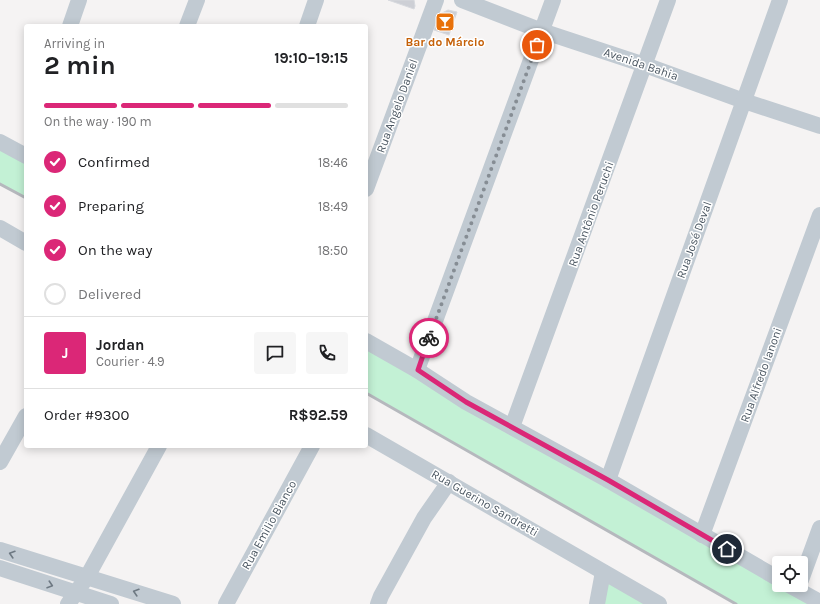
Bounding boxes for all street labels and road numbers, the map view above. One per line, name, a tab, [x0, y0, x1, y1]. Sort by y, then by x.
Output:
street label: Avenida Bahia	[602, 45, 680, 83]
street label: Rua Angelo Daniel	[374, 57, 420, 155]
street label: Rua Antônio Peruchi	[565, 159, 617, 269]
street label: Rua José Deval	[674, 200, 714, 280]
street label: Rua Alfredo Ianoni	[737, 326, 785, 424]
street label: Rua Guerino Sandretti	[429, 467, 541, 539]
street label: Rua Emilio Bianco	[239, 478, 299, 572]

